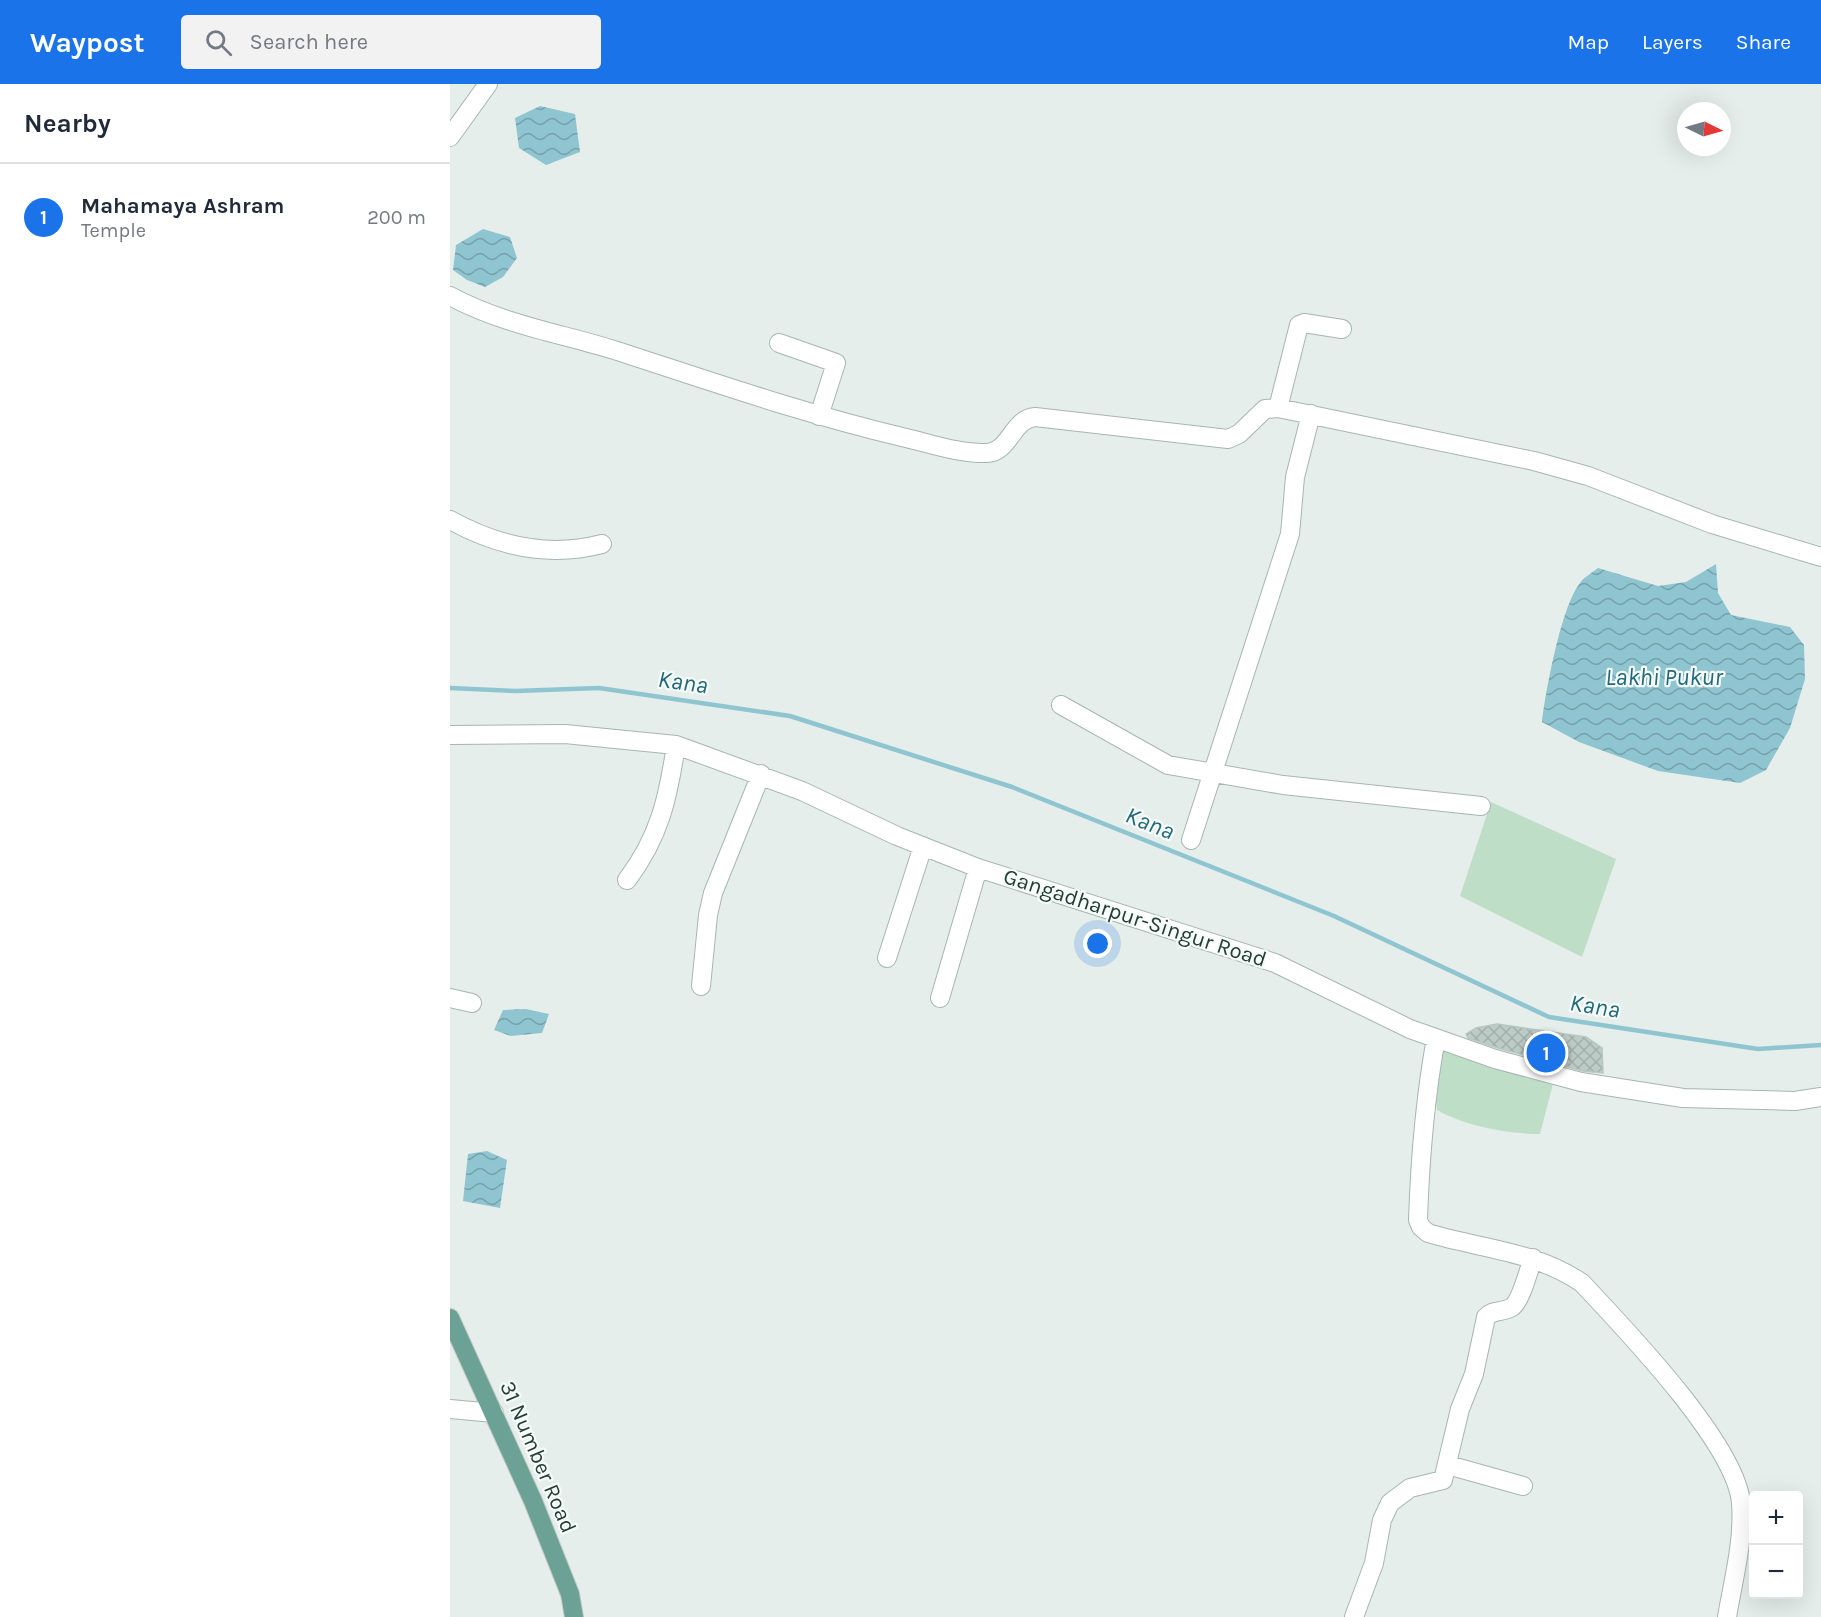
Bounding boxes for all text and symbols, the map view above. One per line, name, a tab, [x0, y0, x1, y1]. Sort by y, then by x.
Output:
search box	[181, 15, 601, 69]
text: Waypost	[30, 26, 145, 59]
icon: search	[202, 26, 235, 59]
text: Search here	[250, 29, 368, 55]
text: Map	[1567, 30, 1609, 54]
text: Layers	[1642, 30, 1703, 54]
text: Share	[1736, 30, 1791, 54]
north arrow	[1677, 102, 1731, 156]
text: Nearby	[24, 108, 111, 139]
text: Mahamaya Ashram	[81, 193, 284, 219]
text: 1	[40, 206, 47, 229]
text: 200 m	[367, 206, 426, 229]
text: Temple	[81, 219, 146, 242]
water label: Lakhi Pukur	[1605, 663, 1724, 691]
water label: Kana	[656, 665, 710, 699]
water label: Kana	[1121, 801, 1179, 845]
street label: Gangadharpur-Singur Road	[1000, 863, 1270, 973]
your location	[1083, 929, 1112, 958]
water label: Kana	[1568, 988, 1622, 1024]
pin: 1	[1526, 1030, 1566, 1076]
street label: 31 Number Road	[494, 1377, 582, 1537]
map controls	[1749, 1491, 1803, 1599]
button: +	[1749, 1491, 1803, 1545]
button: −	[1749, 1545, 1803, 1599]

